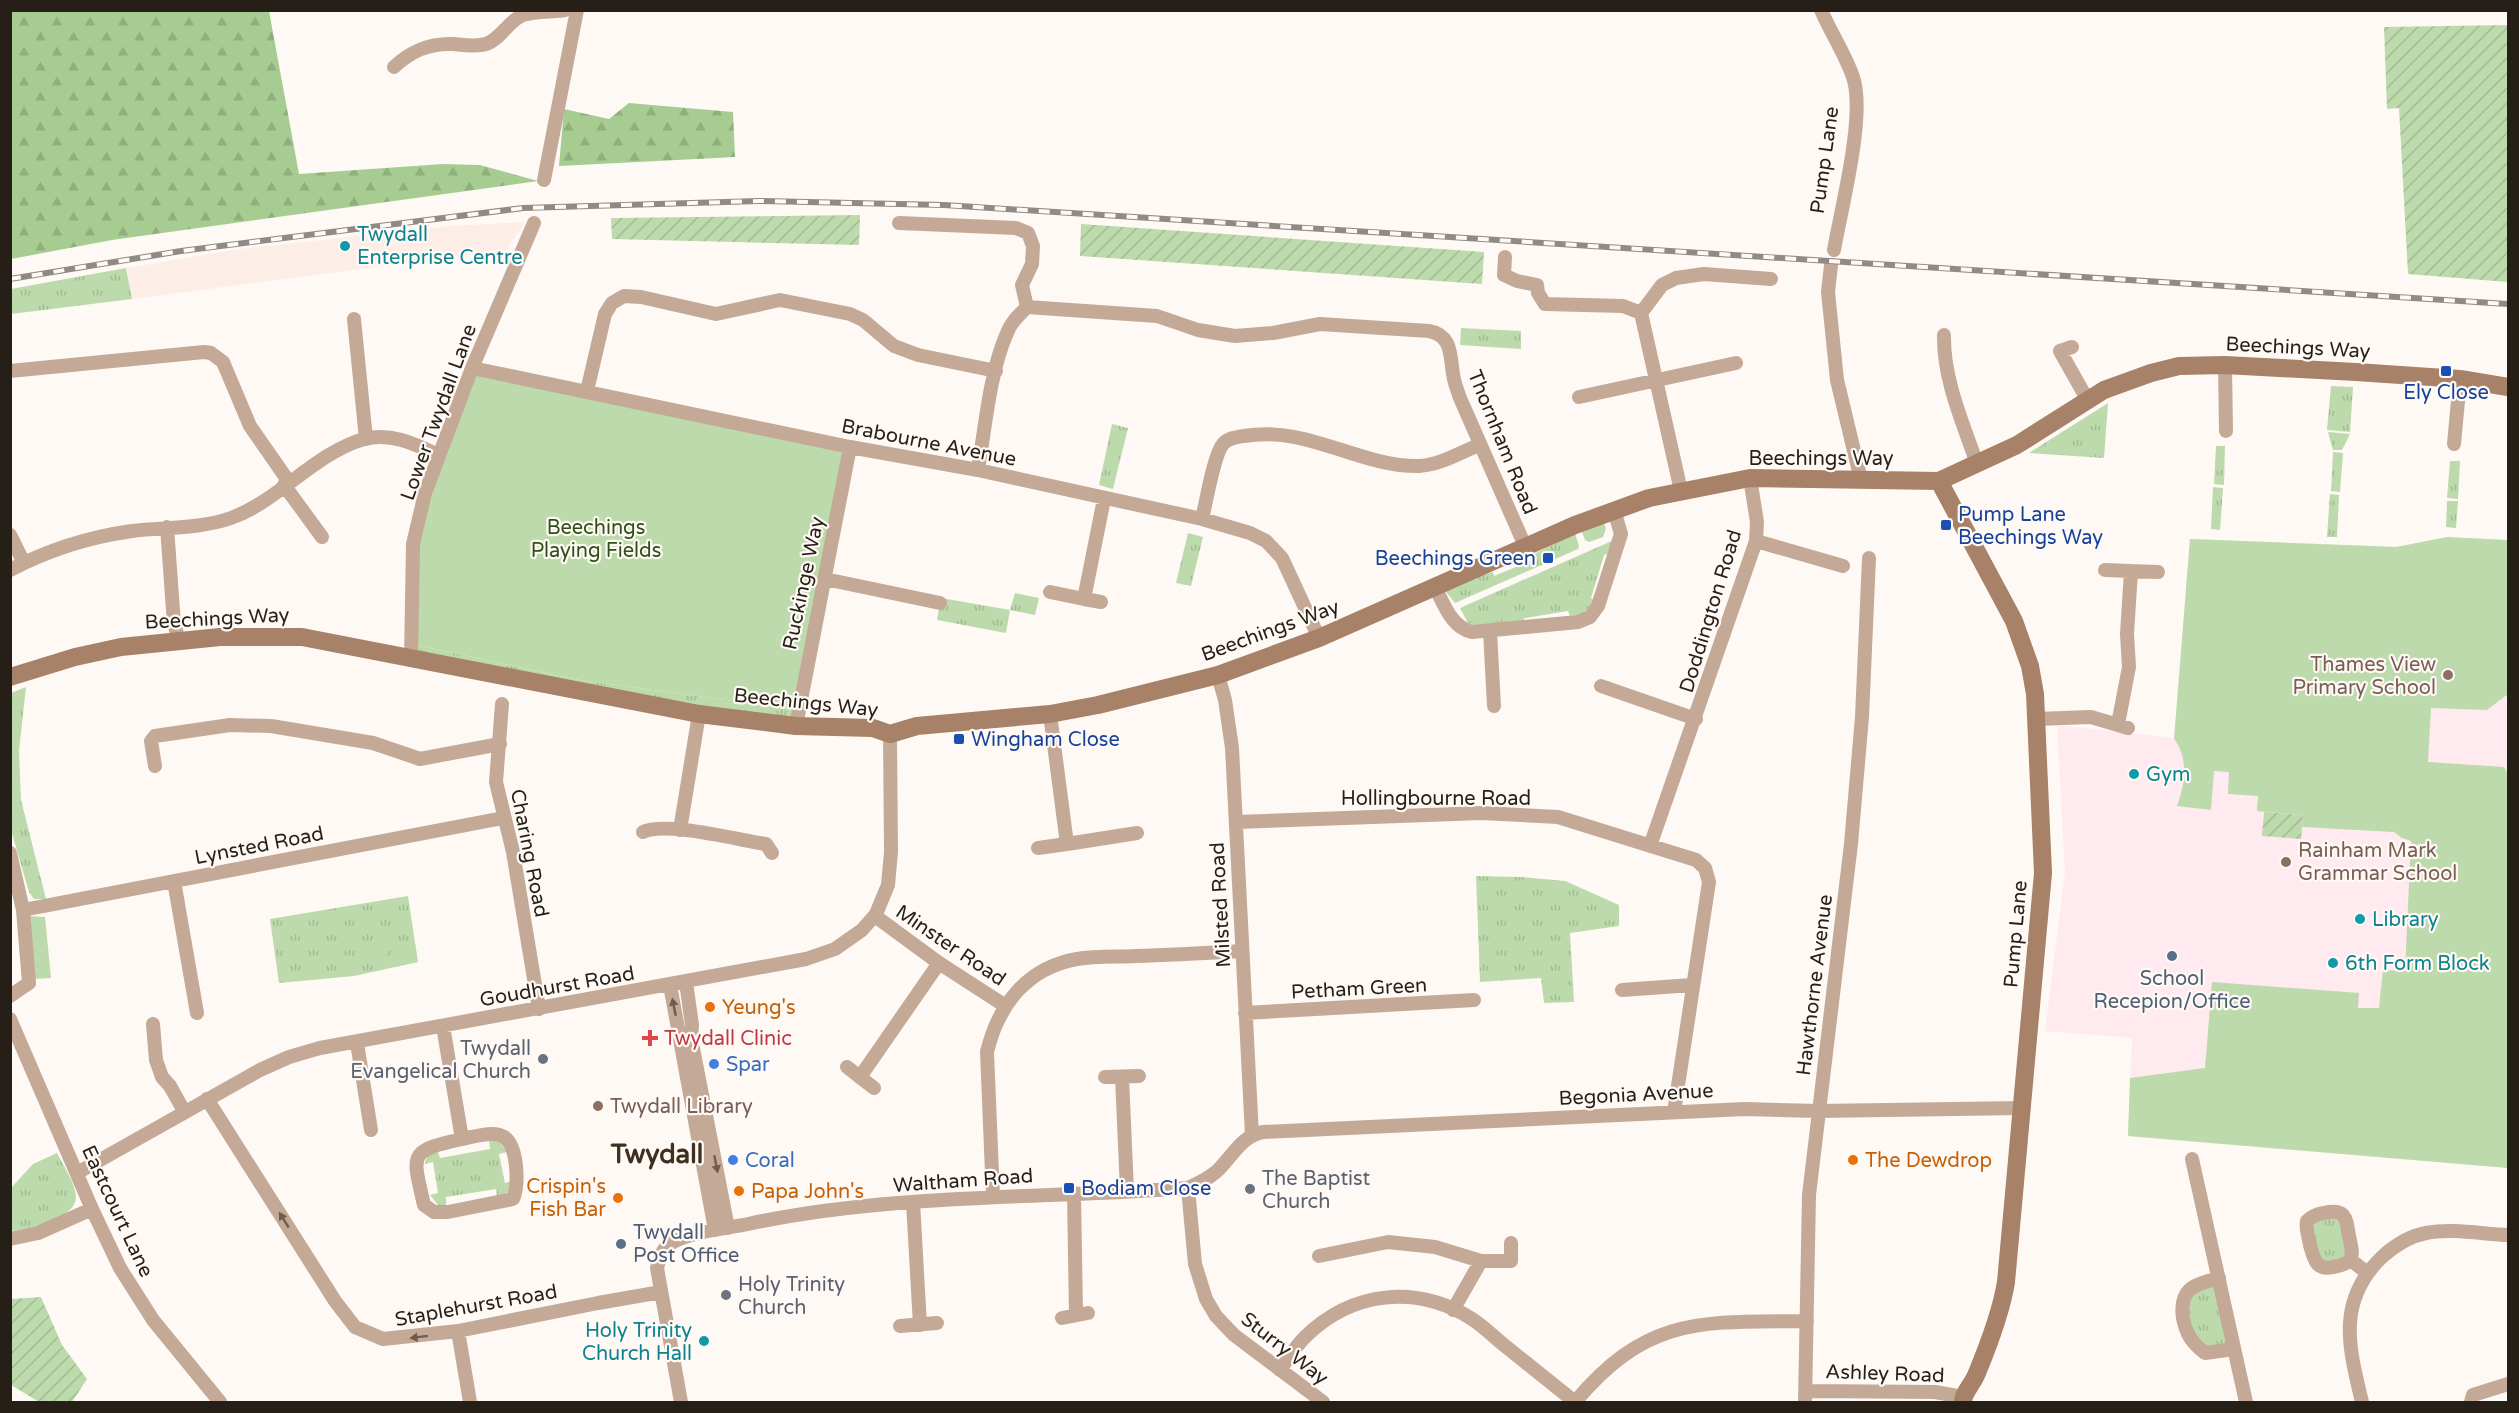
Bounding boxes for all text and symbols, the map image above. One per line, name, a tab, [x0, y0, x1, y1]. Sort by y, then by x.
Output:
street label: Pump Lane	[1806, 105, 1844, 215]
place label: Twydall Enterprise Centre	[357, 223, 523, 270]
marker: Twydall Enterprise Centre	[338, 239, 352, 253]
street label: Lower Twydall Lane	[396, 321, 482, 504]
street label: Beechings Way	[2225, 332, 2371, 364]
marker: Ely Close	[2439, 364, 2453, 378]
street label: Thornham Road	[1462, 367, 1542, 518]
place label: Ely Close	[2403, 381, 2489, 405]
street label: Brabourne Avenue	[839, 414, 1018, 472]
street label: Beechings Way	[1748, 447, 1894, 471]
place label: Pump Lane Beechings Way	[1958, 503, 2103, 550]
street label: Ruckinge Way	[778, 514, 830, 652]
park label: Beechings Playing Fields	[531, 516, 661, 563]
marker: Pump Lane Beechings Way	[1939, 518, 1953, 532]
street label: Doddington Road	[1675, 527, 1747, 696]
place label: Beechings Green	[1375, 547, 1536, 571]
marker: Beechings Green	[1541, 551, 1555, 565]
street label: Beechings Way	[1198, 595, 1343, 667]
street label: Beechings Way	[144, 603, 290, 635]
place label: Thames View Primary School	[2292, 653, 2436, 700]
marker: Thames View Primary School	[2441, 668, 2455, 682]
street label: Beechings Way	[733, 683, 880, 723]
place label: Wingham Close	[971, 728, 1120, 752]
marker: Wingham Close	[952, 732, 966, 746]
place label: Gym	[2146, 763, 2190, 787]
marker: Gym	[2127, 767, 2141, 781]
street label: Charing Road	[505, 787, 553, 919]
street label: Hollingbourne Road	[1341, 787, 1531, 811]
street label: Lynsted Road	[193, 822, 326, 870]
place label: Rainham Mark Grammar School	[2298, 839, 2457, 886]
street label: Milsted Road	[1206, 842, 1236, 968]
marker: Rainham Mark Grammar School	[2279, 855, 2293, 869]
street label: Pump Lane	[1999, 879, 2033, 989]
street label: Hawthorne Avenue	[1792, 893, 1838, 1077]
street label: Minster Road	[891, 900, 1010, 991]
place label: Library	[2372, 908, 2439, 932]
marker: Library	[2353, 912, 2367, 926]
marker: School Recepion/Office	[2165, 949, 2179, 963]
place label: 6th Form Block	[2345, 952, 2490, 976]
marker: 6th Form Block	[2326, 956, 2340, 970]
street label: Goudhurst Road	[478, 962, 636, 1012]
place label: School Recepion/Office	[2093, 967, 2251, 1014]
street label: Petham Green	[1290, 973, 1428, 1005]
place label: Yeung's	[722, 996, 796, 1020]
one-way arrow	[669, 998, 678, 1017]
marker: Yeung's	[703, 1000, 717, 1014]
place label: Twydall Clinic	[664, 1027, 792, 1051]
marker: Twydall Clinic	[641, 1029, 659, 1047]
place label: Twydall Evangelical Church	[350, 1037, 531, 1084]
marker: Twydall Evangelical Church	[536, 1052, 550, 1066]
place label: Spar	[726, 1053, 770, 1077]
marker: Spar	[707, 1057, 721, 1071]
street label: Begonia Avenue	[1558, 1079, 1714, 1111]
place label: Twydall Library	[610, 1095, 753, 1119]
marker: Twydall Library	[591, 1099, 605, 1113]
district label: Twydall	[610, 1139, 703, 1170]
street label: Eastcourt Lane	[76, 1142, 158, 1281]
place label: Coral	[745, 1149, 795, 1173]
place label: The Dewdrop	[1865, 1149, 1992, 1173]
marker: Coral	[726, 1153, 740, 1167]
marker: The Dewdrop	[1846, 1153, 1860, 1167]
one-way arrow	[712, 1154, 721, 1173]
street label: Waltham Road	[892, 1164, 1034, 1198]
place label: The Baptist Church	[1262, 1167, 1371, 1214]
place label: Crispin's Fish Bar	[526, 1175, 606, 1222]
place label: Bodiam Close	[1081, 1177, 1211, 1201]
place label: Papa John's	[751, 1180, 864, 1204]
marker: Bodiam Close	[1062, 1181, 1076, 1195]
marker: The Baptist Church	[1243, 1182, 1257, 1196]
marker: Papa John's	[732, 1184, 746, 1198]
marker: Crispin's Fish Bar	[611, 1191, 625, 1205]
one-way arrow	[278, 1212, 289, 1228]
place label: Twydall Post Office	[633, 1221, 739, 1268]
marker: Twydall Post Office	[614, 1237, 628, 1251]
place label: Holy Trinity Church	[738, 1273, 845, 1320]
street label: Staplehurst Road	[393, 1280, 559, 1332]
marker: Holy Trinity Church	[719, 1288, 733, 1302]
street label: Sturry Way	[1236, 1307, 1333, 1390]
place label: Holy Trinity Church Hall	[582, 1319, 692, 1366]
one-way arrow	[409, 1332, 428, 1341]
marker: Holy Trinity Church Hall	[697, 1334, 711, 1348]
street label: Ashley Road	[1825, 1360, 1945, 1388]

